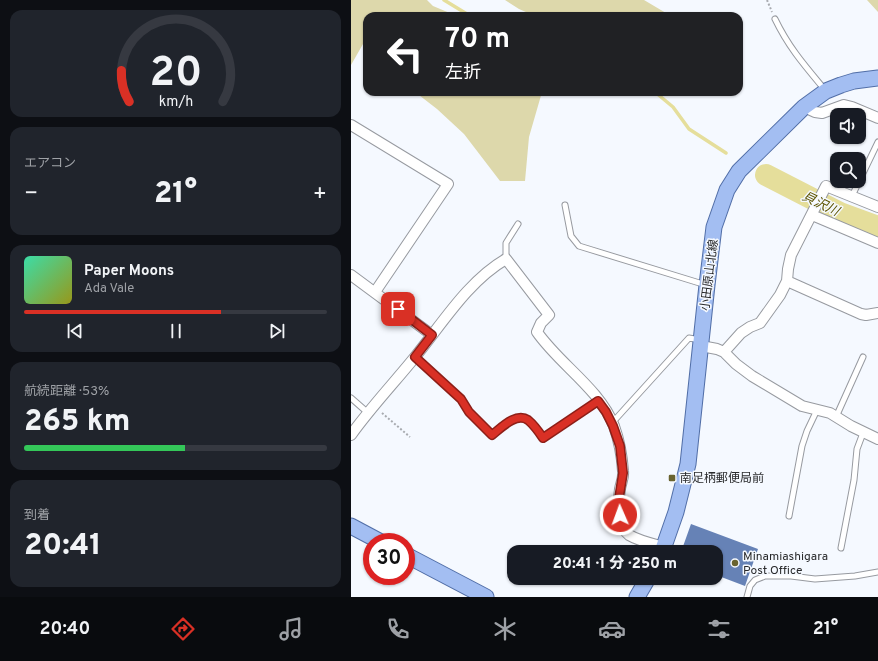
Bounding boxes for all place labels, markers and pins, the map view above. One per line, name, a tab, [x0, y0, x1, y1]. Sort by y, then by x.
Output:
pin	[381, 292, 415, 326]
place label: 南足柄郵便局前	[680, 471, 764, 487]
marker: 南足柄郵便局前	[667, 473, 677, 483]
place label: Minamiashigara Post Office	[743, 549, 828, 579]
marker: Minamiashigara Post Office	[730, 558, 740, 568]

